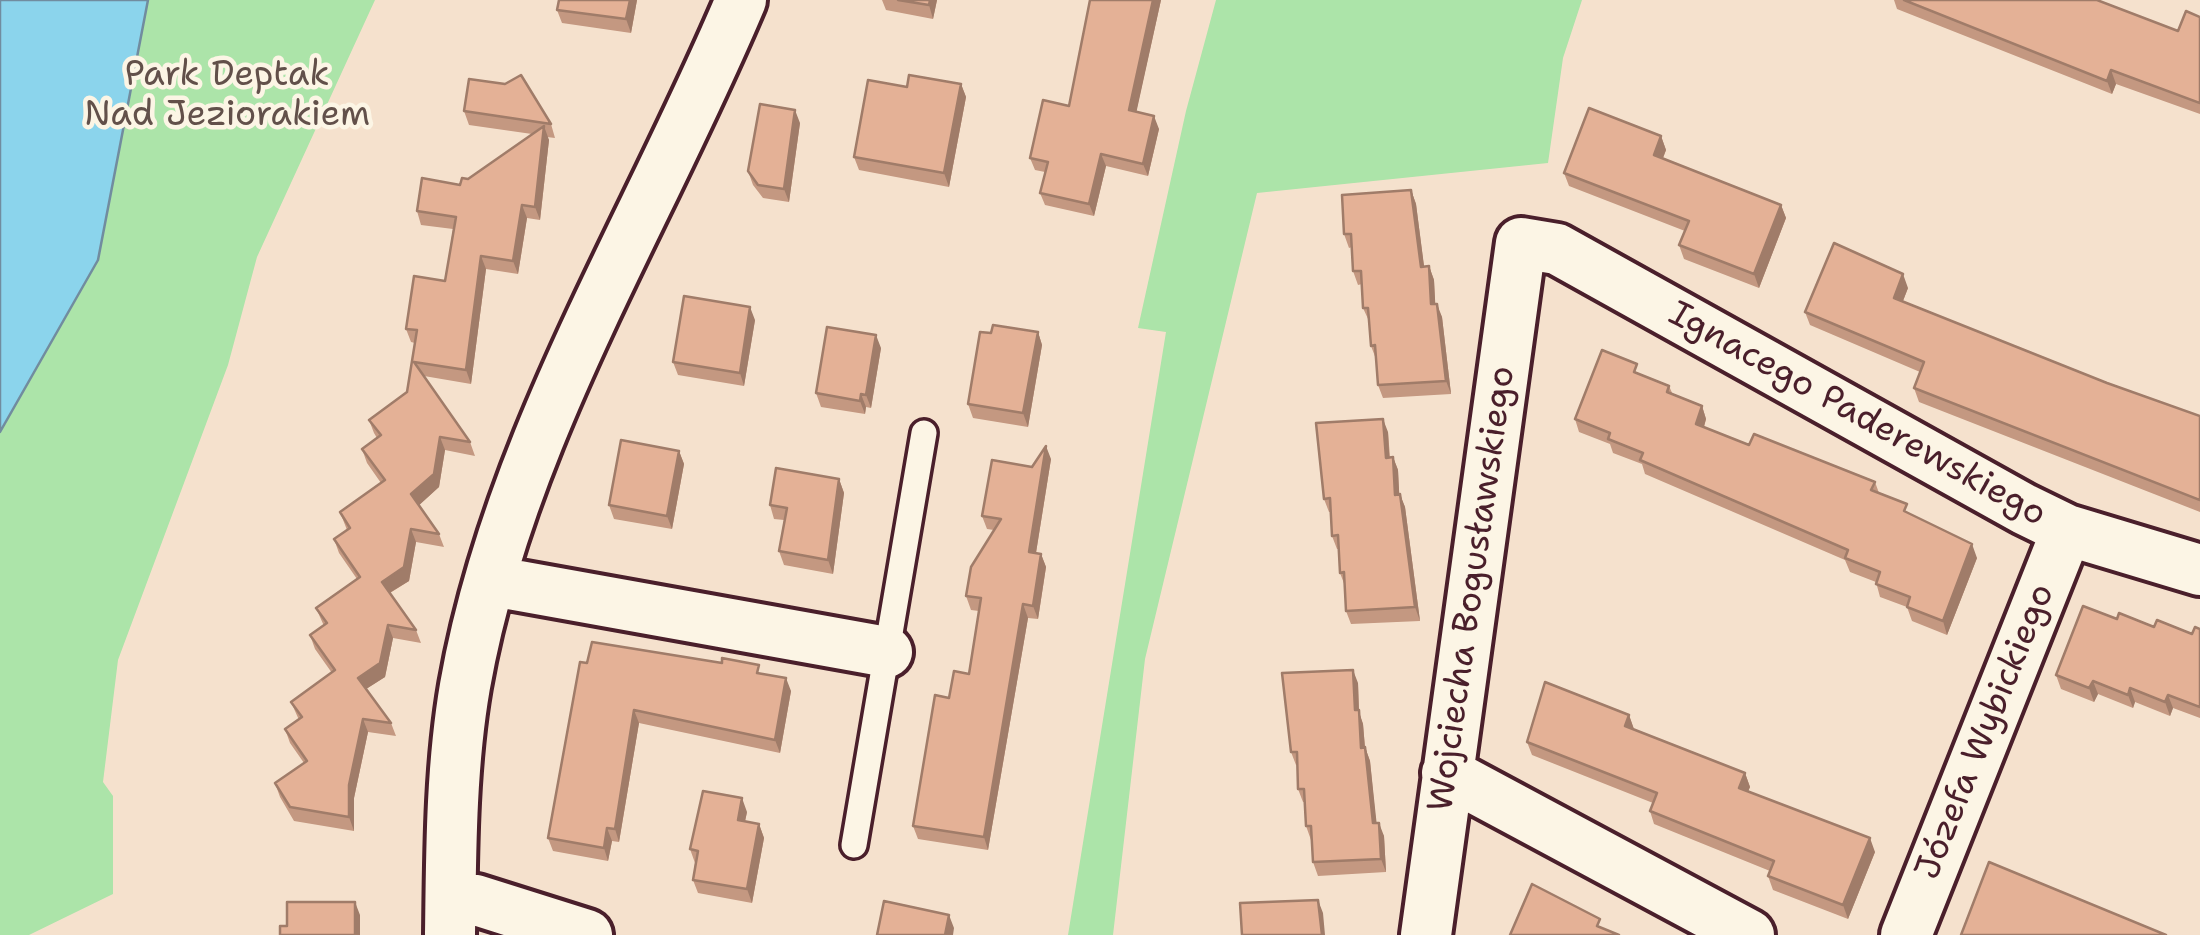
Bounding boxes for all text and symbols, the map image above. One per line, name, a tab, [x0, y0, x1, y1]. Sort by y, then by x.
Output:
park label: Park Deptak Nad Jeziorakiem	[84, 55, 370, 137]
street label: Ignacego Paderewskiego	[1661, 294, 2053, 536]
street label: Wojciecha Bogusławskiego	[1421, 364, 1525, 814]
street label: Józefa Wybickiego	[1908, 578, 2064, 886]

